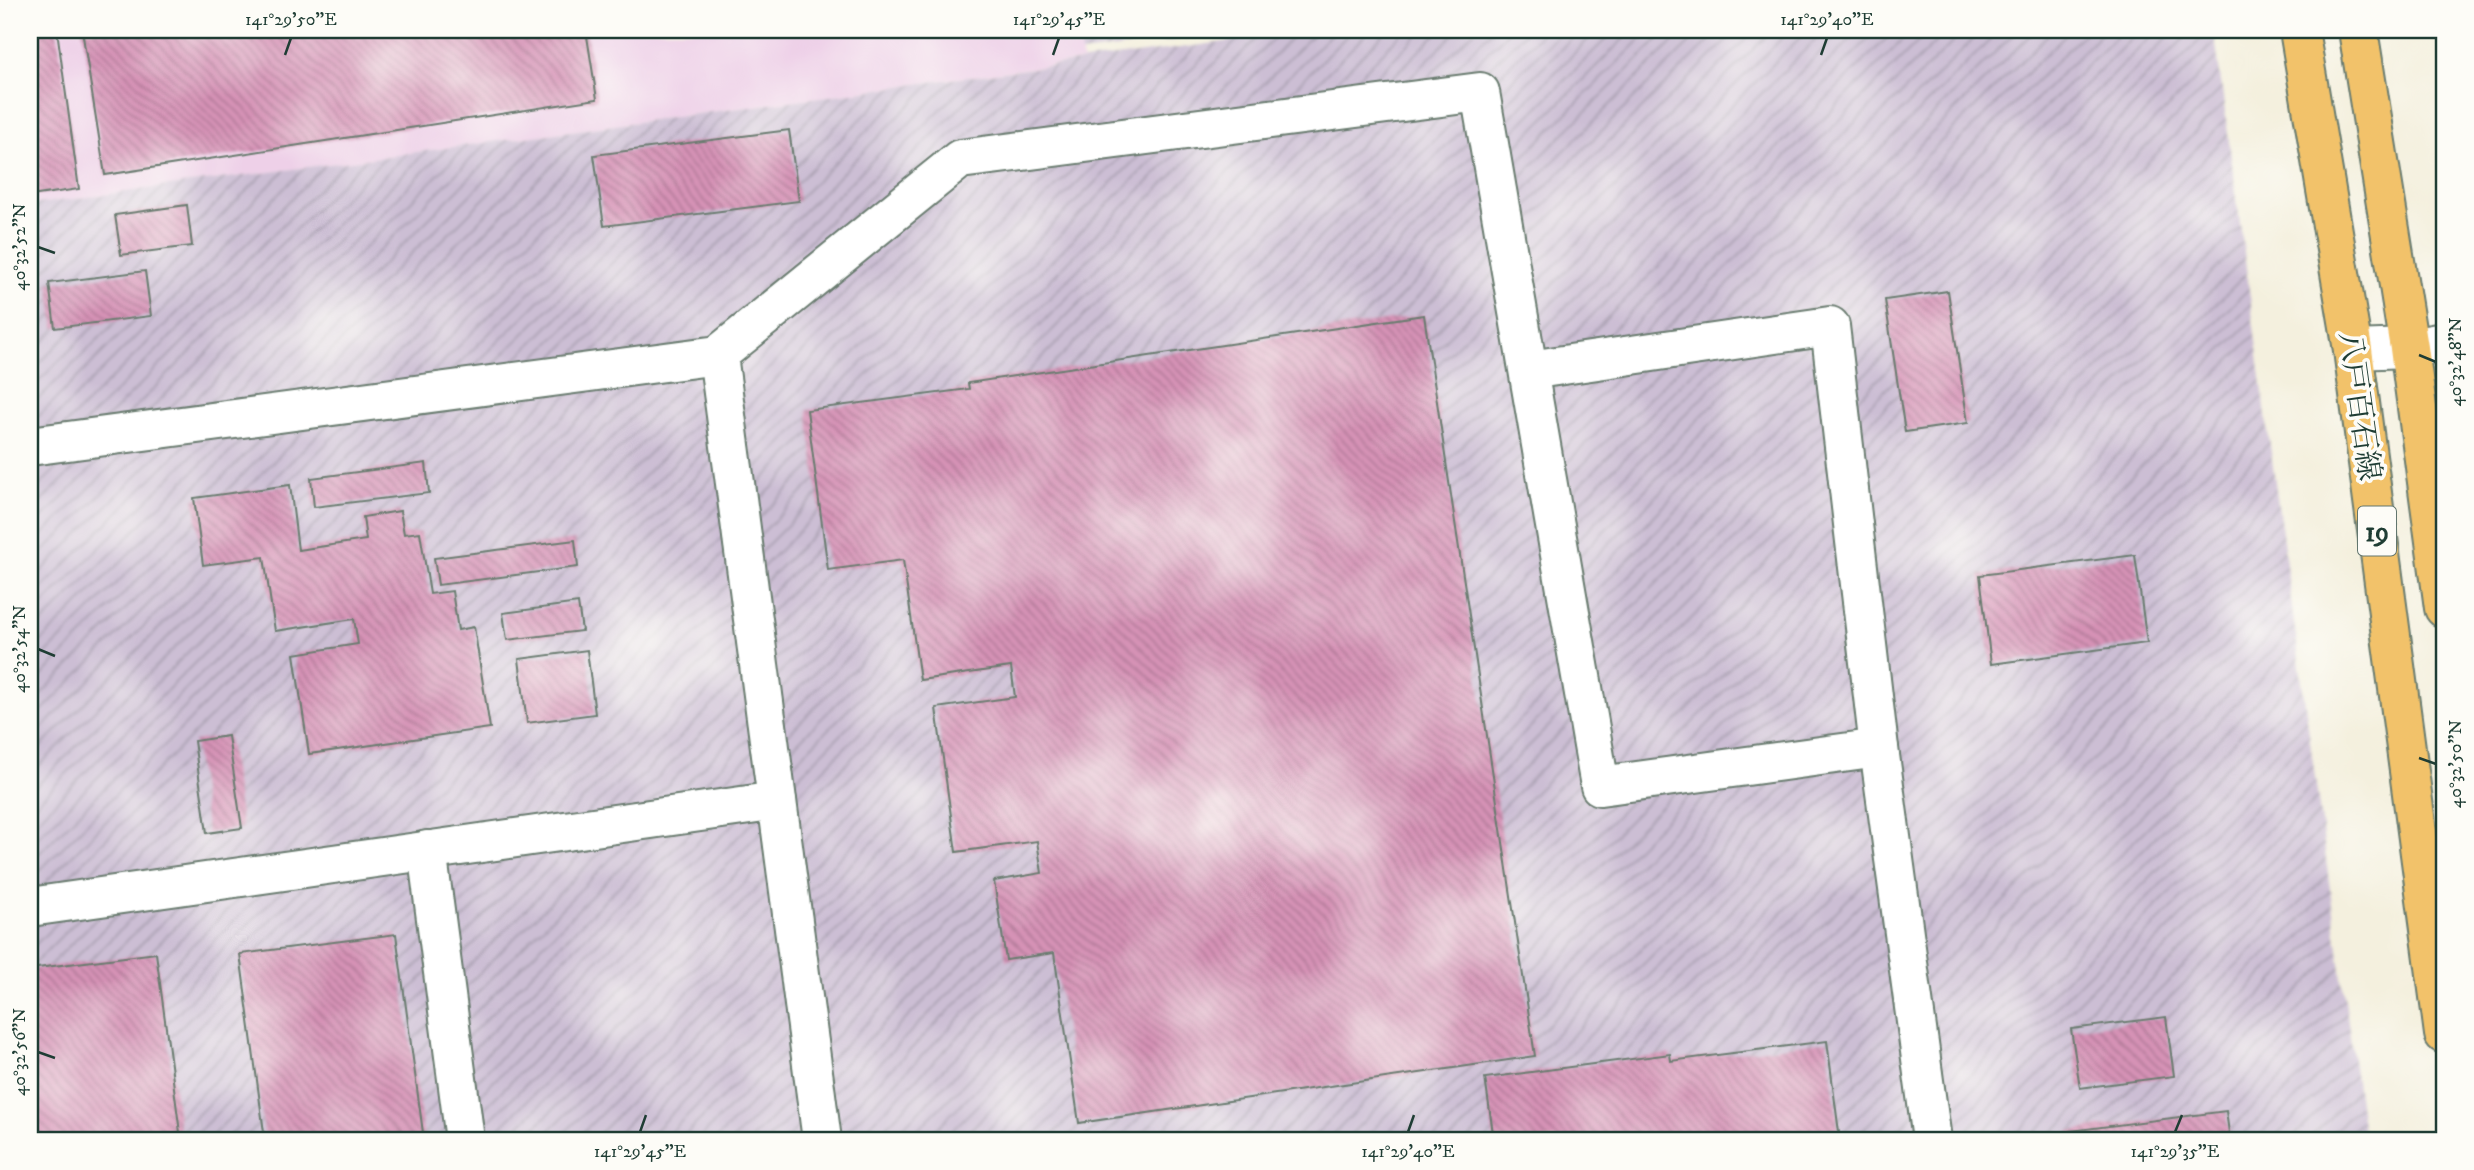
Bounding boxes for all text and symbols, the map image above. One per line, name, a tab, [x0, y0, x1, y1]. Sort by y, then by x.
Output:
text: 141°29'50"E	[245, 9, 337, 31]
text: 141°29'45"E	[1013, 9, 1106, 31]
text: 141°29'40"E	[1780, 9, 1874, 31]
text: 40°32'52"N	[9, 203, 31, 291]
text: 40°32'48"N	[2445, 317, 2467, 407]
street label: 八戸百石線	[2330, 329, 2387, 483]
road number: 19	[2358, 506, 2396, 556]
text: 40°32'54"N	[9, 605, 31, 693]
text: 40°32'50"N	[2445, 720, 2467, 808]
text: 40°32'56"N	[9, 1008, 31, 1096]
text: 141°29'45"E	[594, 1141, 687, 1163]
text: 141°29'40"E	[1361, 1141, 1455, 1163]
text: 141°29'35"E	[2130, 1141, 2220, 1163]

